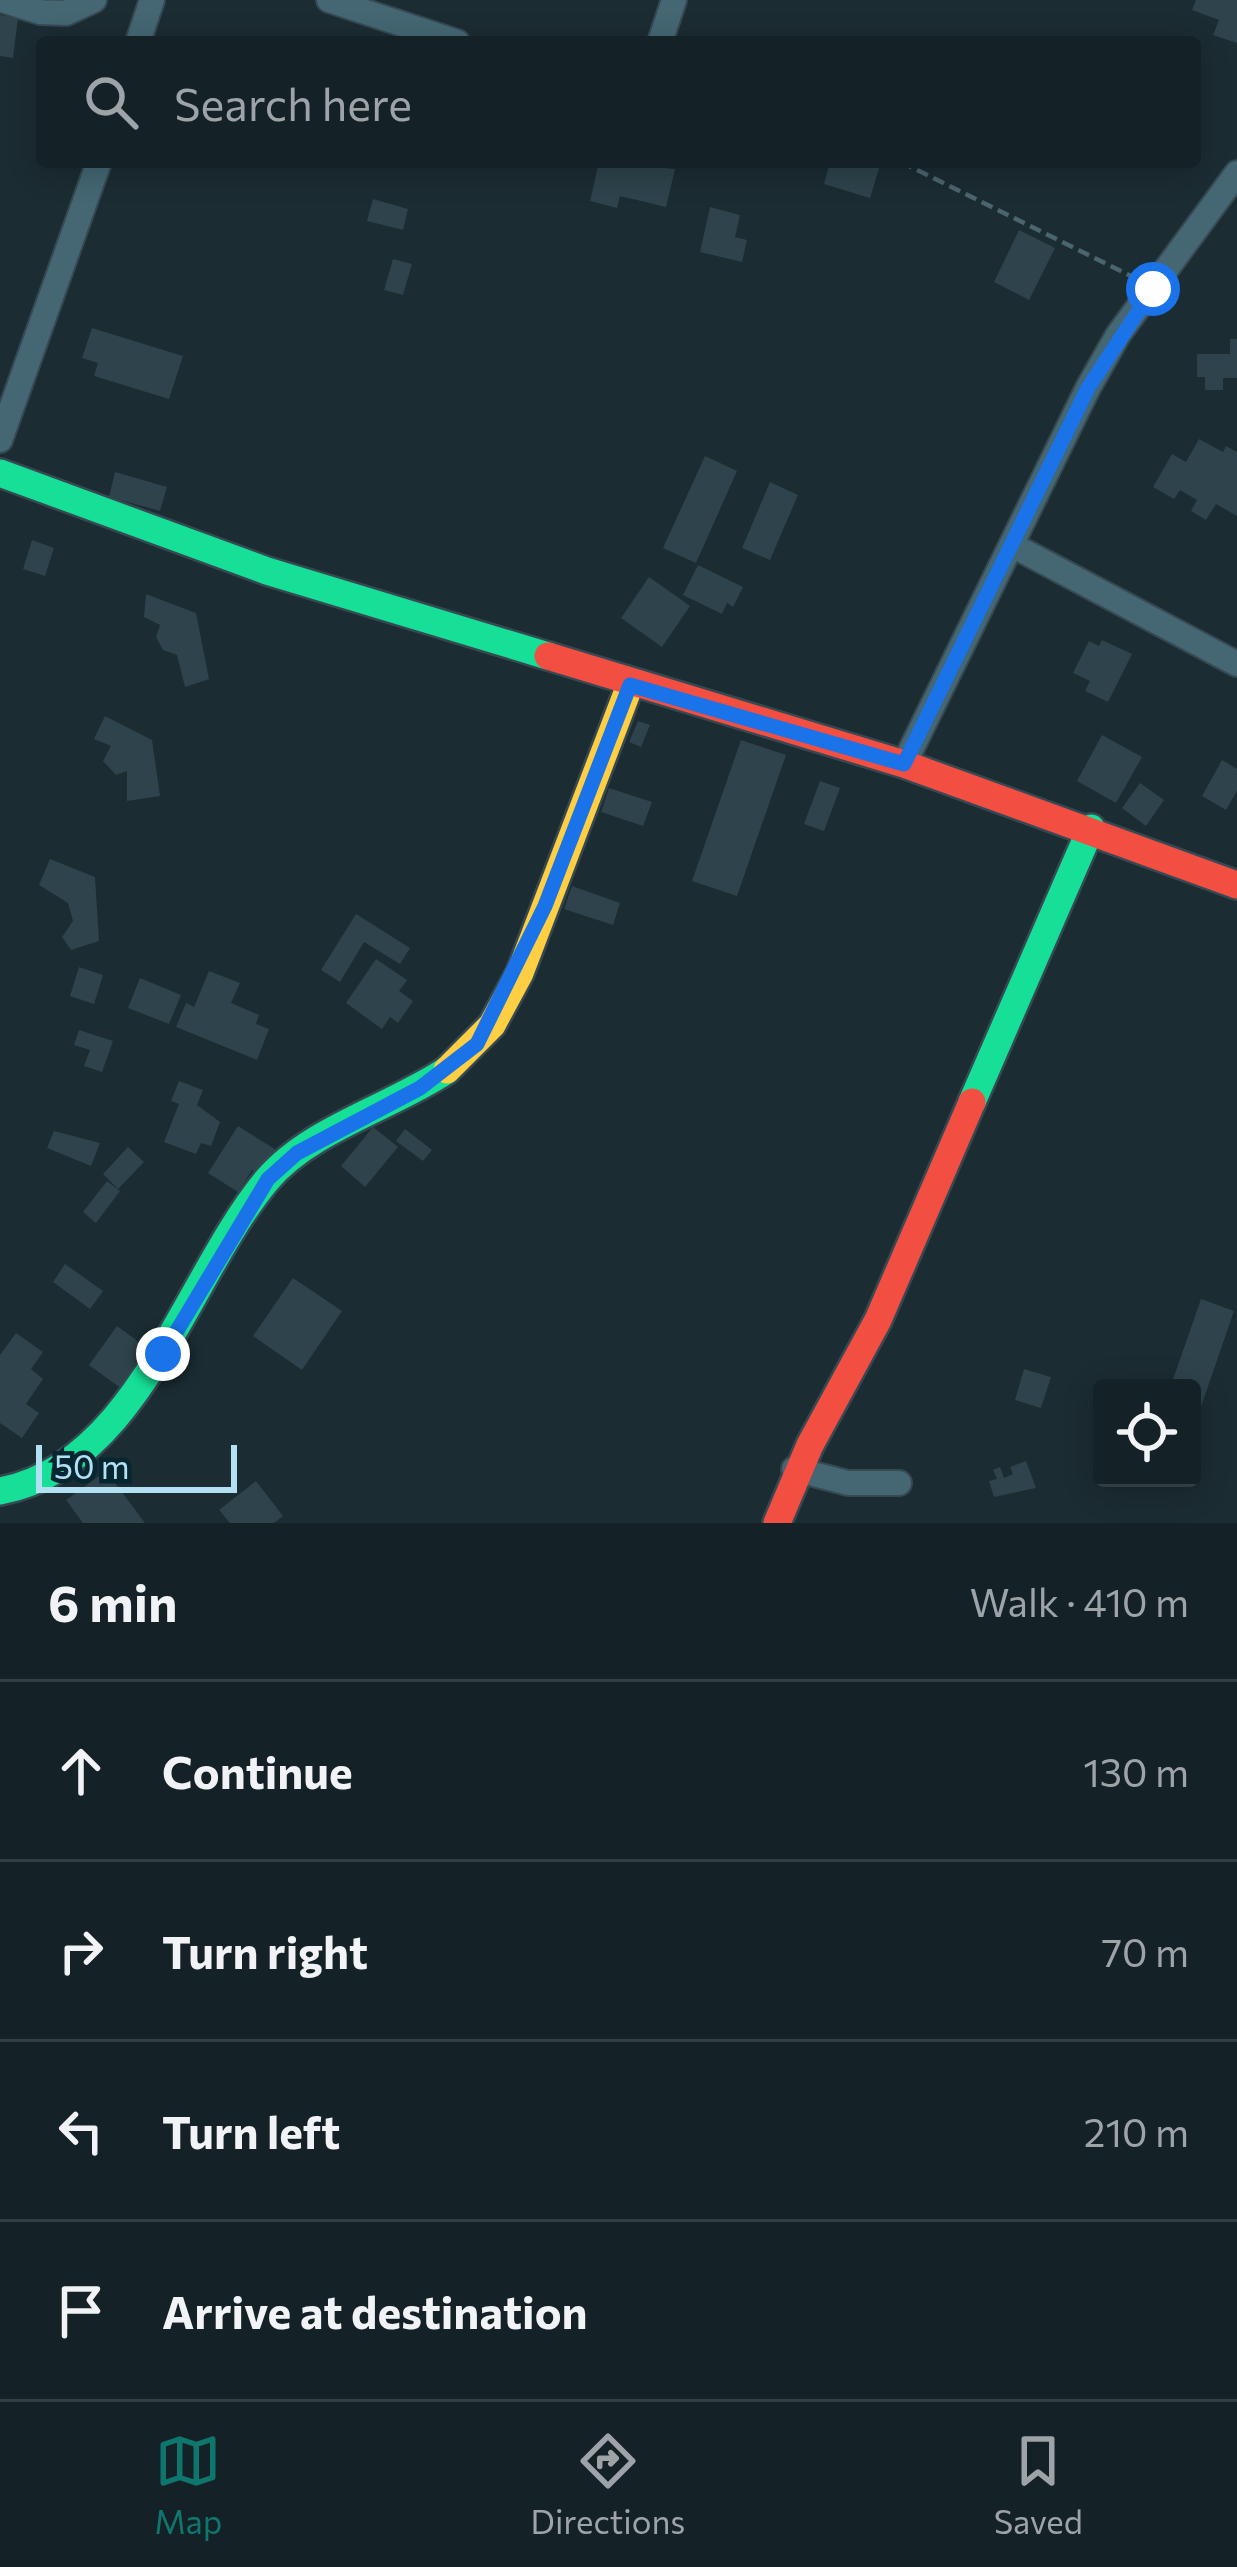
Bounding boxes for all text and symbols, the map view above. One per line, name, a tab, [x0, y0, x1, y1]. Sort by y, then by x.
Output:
search box	[36, 36, 1201, 168]
icon: search	[78, 69, 144, 135]
text: Search here	[174, 75, 412, 130]
route start	[1126, 262, 1180, 316]
route end	[136, 1327, 190, 1381]
map controls	[1093, 1379, 1201, 1487]
button: locate	[1093, 1379, 1201, 1487]
scale bar	[36, 1439, 237, 1492]
text: 50 m	[54, 1445, 130, 1486]
text: 6 min	[48, 1570, 177, 1633]
text: Walk · 410 m	[970, 1577, 1189, 1625]
icon: ahead	[48, 1738, 114, 1804]
text: Continue	[162, 1743, 353, 1798]
text: 130 m	[1083, 1747, 1189, 1795]
icon: right	[48, 1918, 114, 1984]
text: Turn right	[162, 1923, 368, 1978]
text: 70 m	[1102, 1927, 1189, 1975]
icon: left	[48, 2098, 114, 2164]
text: Turn left	[162, 2103, 340, 2158]
text: 210 m	[1084, 2107, 1189, 2155]
icon: arrive	[48, 2278, 114, 2344]
text: Arrive at destination	[162, 2283, 588, 2338]
tab: Map	[154, 2428, 222, 2541]
tab: Directions	[531, 2428, 685, 2541]
tab: Saved	[994, 2428, 1083, 2541]

